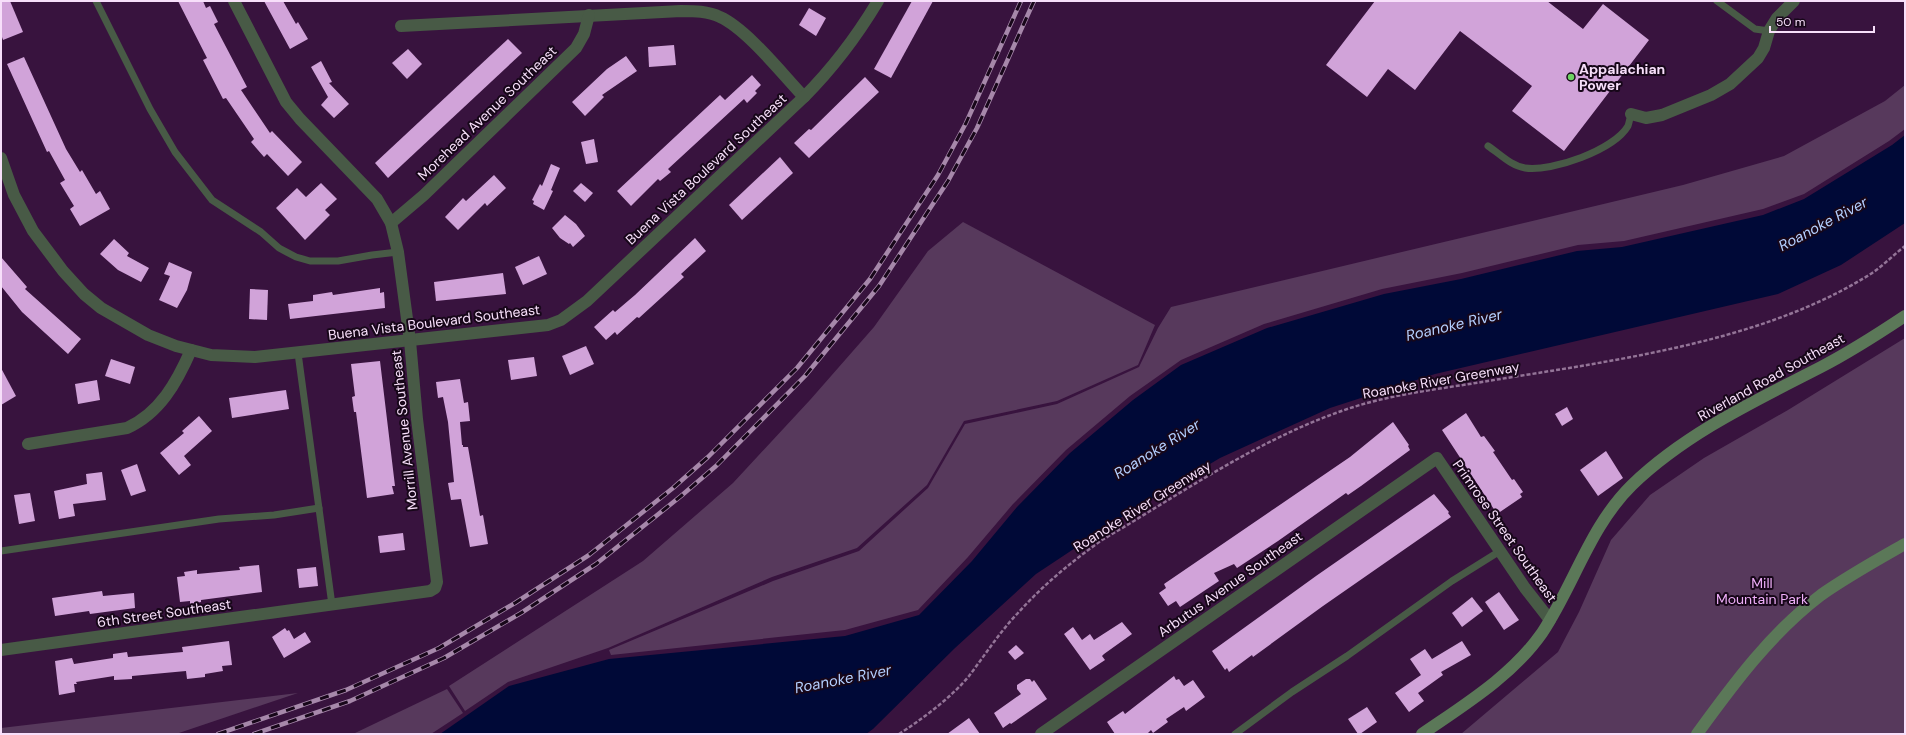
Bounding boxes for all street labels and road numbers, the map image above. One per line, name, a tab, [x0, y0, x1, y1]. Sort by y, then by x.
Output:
street label: Morehead Avenue Southeast	[414, 42, 560, 184]
street label: Buena Vista Boulevard Southeast	[622, 90, 790, 248]
street label: Buena Vista Boulevard Southeast	[327, 300, 541, 344]
street label: Riverland Road Southeast	[1694, 329, 1848, 425]
street label: Morrill Avenue Southeast	[387, 349, 421, 511]
street label: Roanoke River Greenway	[1361, 357, 1521, 403]
street label: Roanoke River Greenway	[1070, 456, 1214, 556]
street label: Primrose Street Southeast	[1449, 456, 1561, 606]
street label: Arbutus Avenue Southeast	[1154, 527, 1306, 641]
street label: 6th Street Southeast	[96, 595, 232, 631]

